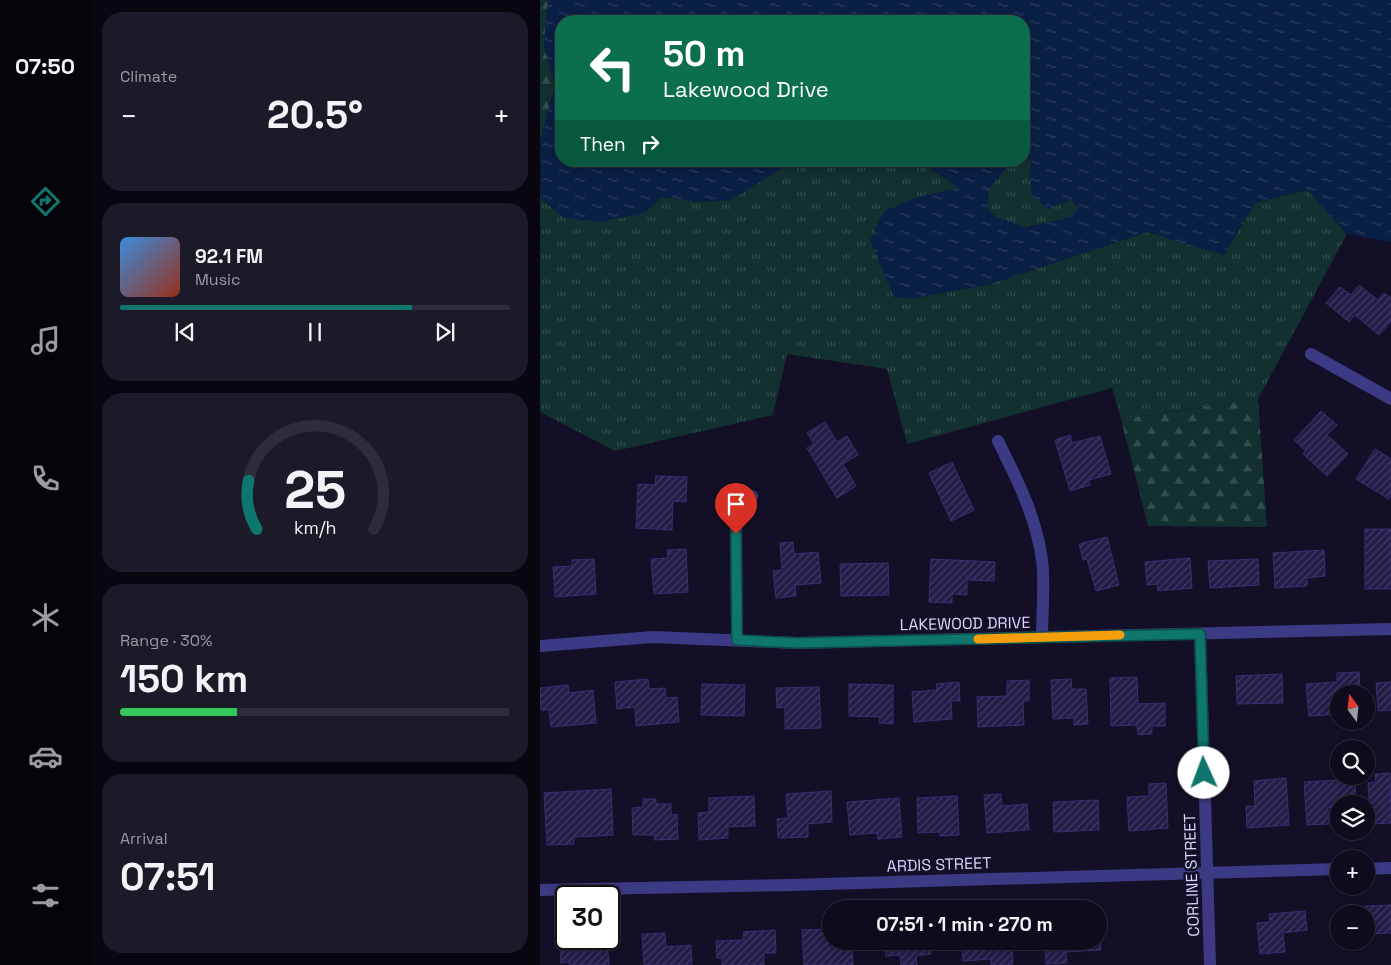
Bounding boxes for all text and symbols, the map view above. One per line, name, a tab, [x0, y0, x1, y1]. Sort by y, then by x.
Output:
text: 50 m	[663, 32, 745, 76]
icon: left	[580, 35, 645, 100]
text: 07:50	[15, 52, 75, 80]
text: Climate	[120, 66, 177, 87]
text: Lakewood Drive	[663, 75, 829, 103]
text: 20.5°	[267, 91, 363, 139]
text: −	[120, 98, 137, 134]
text: +	[493, 98, 510, 134]
icon: right	[636, 130, 664, 158]
text: Then	[580, 132, 626, 157]
icon: directions	[28, 184, 63, 219]
text: 92.1 FM	[195, 244, 263, 269]
text: Music	[195, 269, 241, 290]
icon: previous	[171, 318, 199, 346]
icon: pause	[301, 318, 329, 346]
icon: next	[431, 318, 459, 346]
icon: music	[28, 323, 63, 358]
text: 25	[284, 457, 346, 523]
icon: phone	[28, 461, 63, 496]
pin	[715, 483, 757, 534]
icon: arrive	[722, 490, 750, 518]
text: km/h	[294, 516, 336, 539]
icon: climate	[28, 600, 63, 635]
street label: LAKEWOOD DRIVE	[899, 612, 1031, 635]
text: Range · 30%	[120, 630, 212, 651]
text: 150 km	[120, 655, 248, 703]
north arrow	[1330, 685, 1375, 730]
map controls	[1330, 685, 1375, 950]
icon: car	[28, 739, 63, 774]
button: search	[1330, 740, 1375, 785]
position arrow	[1177, 746, 1229, 798]
button: layers	[1330, 795, 1375, 840]
street label: CORLINE STREET	[1179, 813, 1204, 937]
text: Arrival	[120, 828, 168, 849]
button: +	[1330, 850, 1375, 895]
street label: ARDIS STREET	[886, 852, 992, 877]
text: 07:51	[120, 853, 216, 901]
icon: filters	[28, 878, 63, 913]
speed limit sign: 30	[555, 885, 620, 950]
button: −	[1330, 905, 1375, 950]
text: 07:51 · 1 min · 270 m	[876, 912, 1053, 937]

